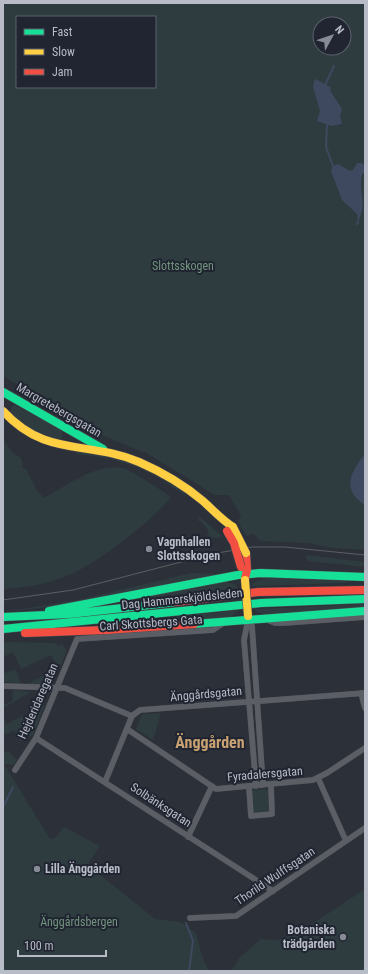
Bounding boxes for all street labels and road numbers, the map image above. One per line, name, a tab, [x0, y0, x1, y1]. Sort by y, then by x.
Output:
street label: Margretebergsgatan	[14, 380, 104, 440]
street label: Dag Hammarskjöldsleden	[121, 586, 243, 612]
street label: Carl Skottsbergs Gata	[99, 612, 203, 634]
street label: Hejderidaregatan	[15, 661, 61, 741]
street label: Änggårdsgatan	[169, 683, 243, 704]
street label: Fyradalersgatan	[227, 764, 304, 784]
street label: Solbänksgatan	[128, 780, 194, 830]
street label: Thorild Wulffsgatan	[232, 844, 318, 908]

